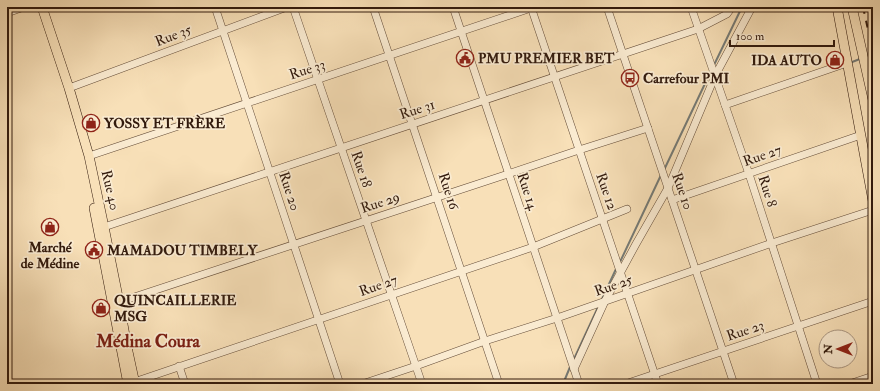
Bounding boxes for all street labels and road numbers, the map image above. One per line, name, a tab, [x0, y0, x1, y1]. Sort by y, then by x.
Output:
street label: Rue 35	[153, 21, 194, 50]
street label: Rue 33	[287, 56, 327, 83]
street label: Rue 31	[397, 96, 437, 123]
street label: Rue 27	[741, 141, 784, 170]
street label: Rue 18	[347, 149, 376, 190]
street label: Rue 40	[98, 168, 123, 212]
street label: Rue 20	[275, 169, 304, 213]
street label: Rue 16	[435, 170, 463, 213]
street label: Rue 14	[513, 170, 542, 213]
street label: Rue 12	[592, 170, 621, 212]
street label: Rue 10	[668, 170, 697, 212]
street label: Rue 8	[754, 173, 781, 210]
street label: Rue 29	[358, 188, 402, 217]
street label: Rue 27	[357, 271, 400, 300]
street label: Rue 25	[592, 271, 635, 300]
street label: Rue 23	[724, 316, 766, 344]

